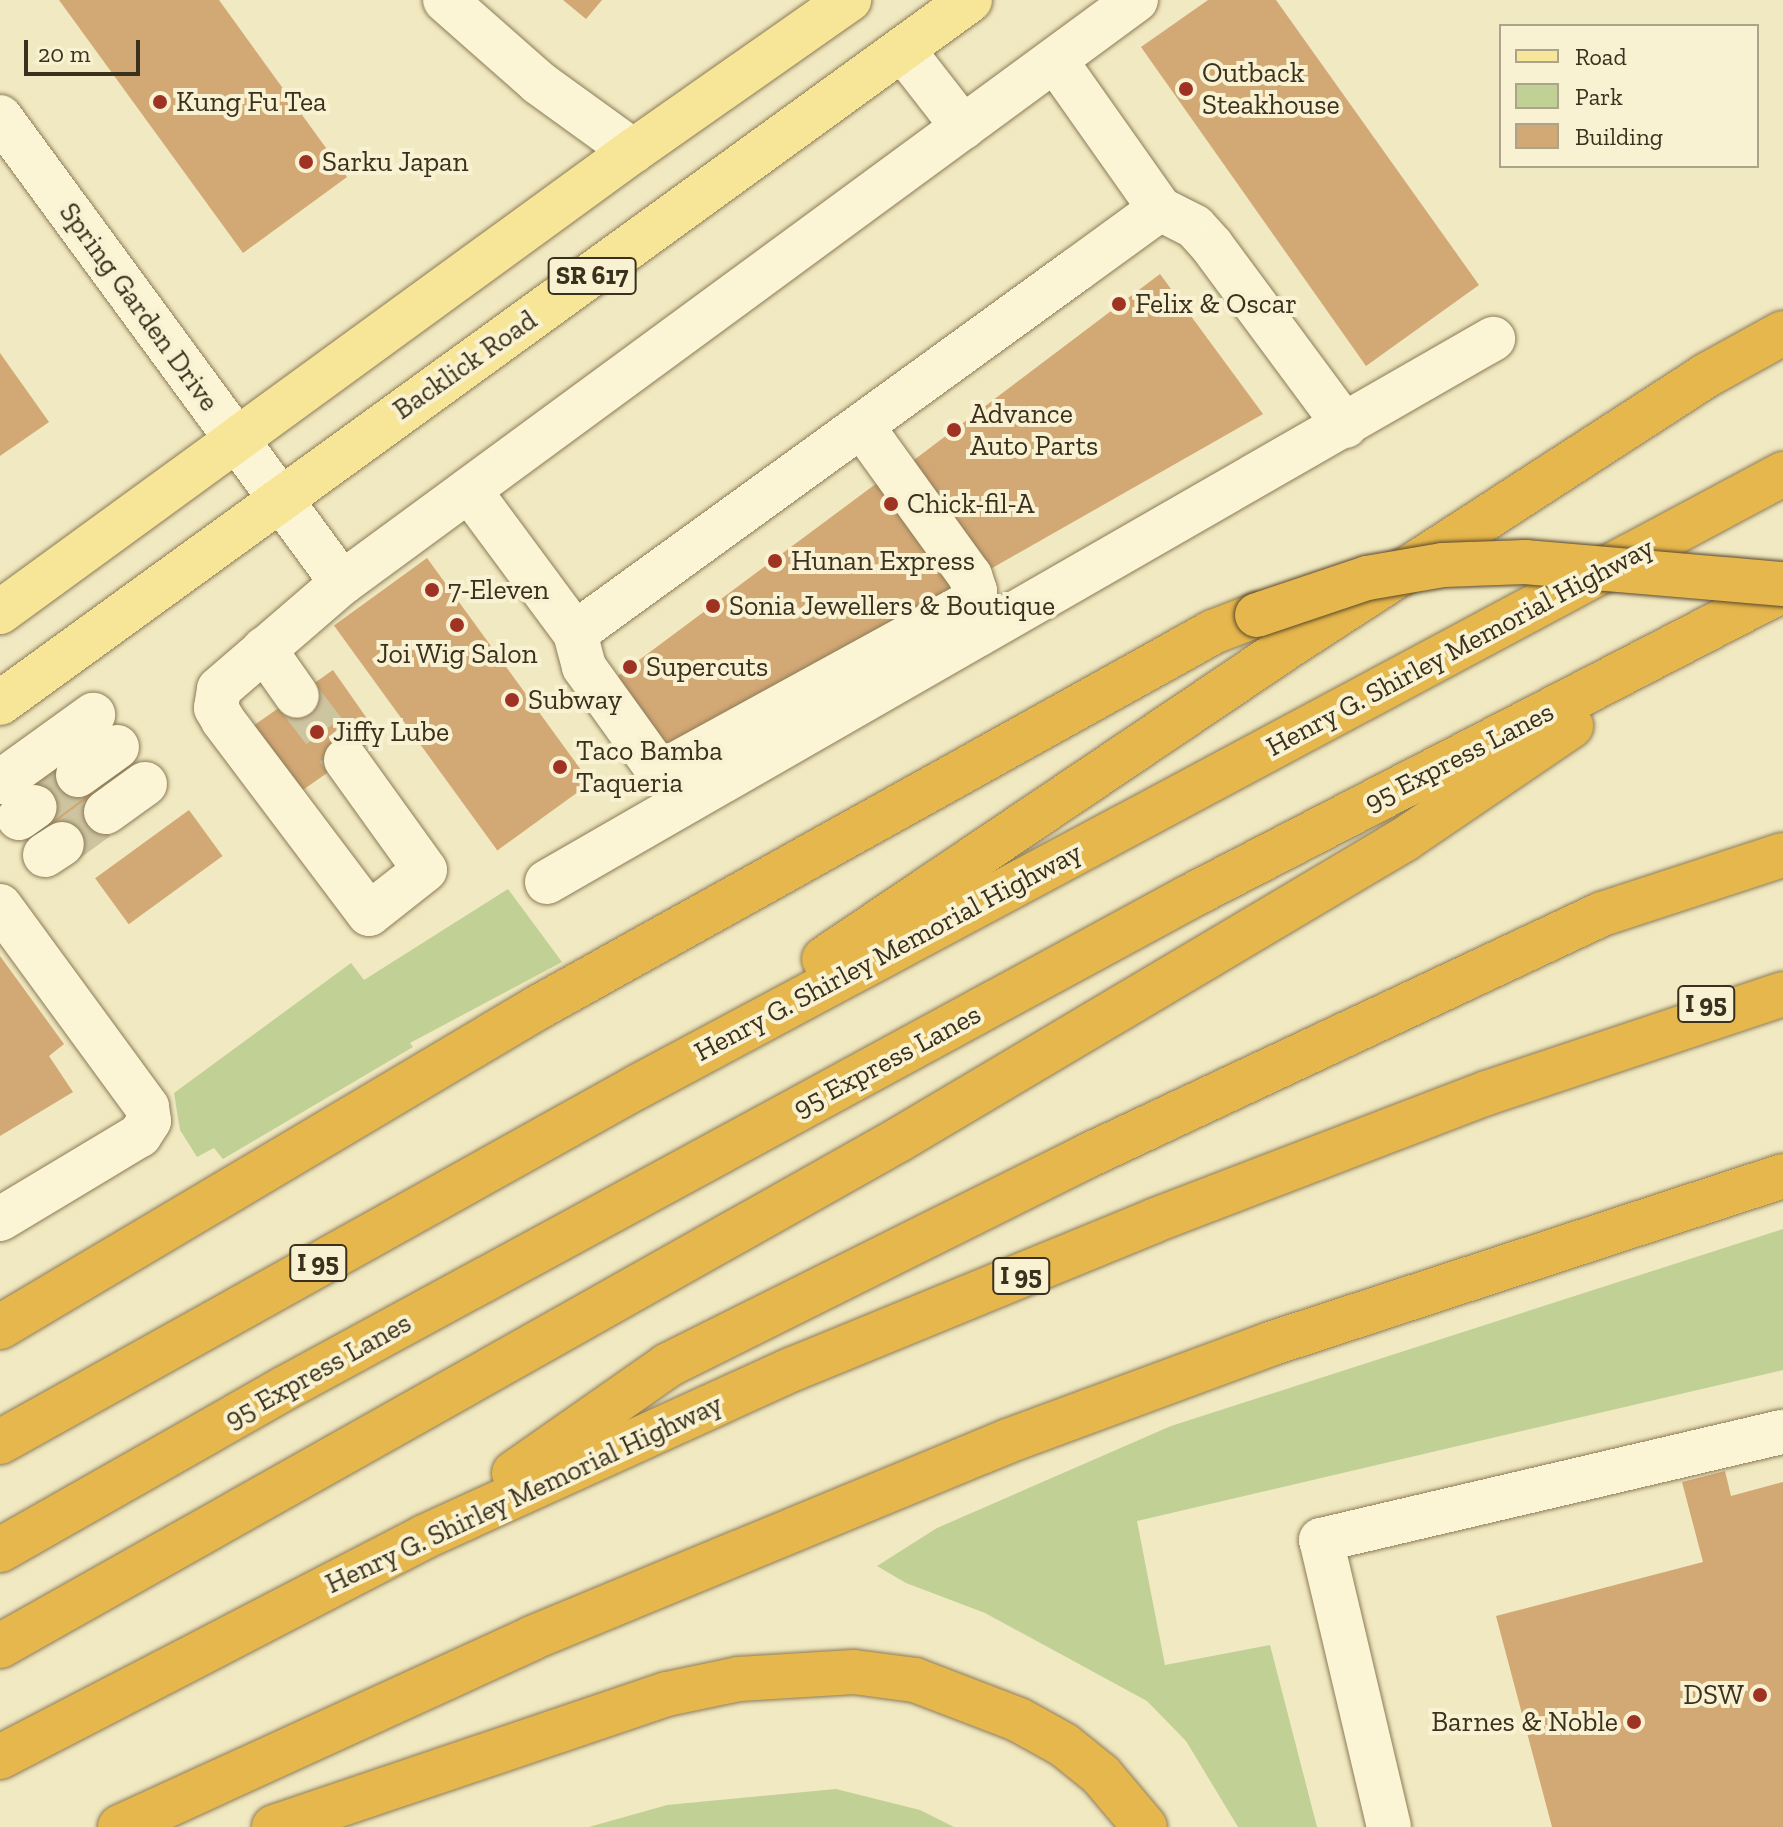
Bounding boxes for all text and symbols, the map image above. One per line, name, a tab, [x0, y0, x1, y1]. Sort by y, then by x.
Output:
scale bar	[28, 24, 144, 74]
legend	[1499, 24, 1759, 168]
text: 20 m	[38, 39, 90, 68]
text: Road	[1575, 42, 1627, 71]
place label: Outback Steakhouse	[1202, 56, 1340, 122]
marker: Outback Steakhouse	[1177, 80, 1195, 98]
text: Park	[1575, 82, 1623, 111]
place label: Kung Fu Tea	[176, 85, 327, 119]
marker: Kung Fu Tea	[151, 93, 169, 111]
text: Building	[1575, 122, 1663, 151]
place label: Sarku Japan	[322, 145, 469, 179]
marker: Sarku Japan	[297, 153, 315, 171]
street label: Spring Garden Drive	[52, 196, 226, 418]
road number: SR 617	[546, 254, 638, 298]
place label: Felix & Oscar	[1135, 287, 1297, 321]
marker: Felix & Oscar	[1110, 295, 1128, 313]
street label: Backlick Road	[387, 303, 543, 427]
place label: Advance Auto Parts	[970, 397, 1098, 463]
marker: Advance Auto Parts	[945, 421, 963, 439]
place label: Chick-fil-A	[907, 487, 1034, 521]
marker: Chick-fil-A	[882, 495, 900, 513]
street label: Henry G. Shirley Memorial Highway	[1260, 530, 1660, 764]
place label: Hunan Express	[791, 544, 975, 578]
marker: Hunan Express	[766, 552, 784, 570]
place label: 7-Eleven	[448, 573, 549, 607]
marker: 7-Eleven	[423, 581, 441, 599]
place label: Sonia Jewellers & Boutique	[729, 589, 1056, 623]
marker: Sonia Jewellers & Boutique	[704, 597, 722, 615]
marker: Joi Wig Salon	[448, 616, 466, 634]
place label: Joi Wig Salon	[376, 637, 538, 671]
place label: Supercuts	[646, 650, 768, 684]
marker: Supercuts	[621, 658, 639, 676]
place label: Subway	[528, 683, 622, 717]
marker: Subway	[503, 691, 521, 709]
street label: 95 Express Lanes	[1359, 695, 1559, 819]
place label: Jiffy Lube	[333, 715, 450, 749]
marker: Jiffy Lube	[308, 723, 326, 741]
place label: Taco Bamba Taqueria	[576, 734, 723, 800]
marker: Taco Bamba Taqueria	[551, 758, 569, 776]
street label: Henry G. Shirley Memorial Highway	[688, 835, 1088, 1069]
road number: I 95	[1676, 982, 1736, 1026]
street label: 95 Express Lanes	[787, 997, 987, 1125]
road number: I 95	[288, 1241, 348, 1285]
road number: I 95	[991, 1254, 1051, 1298]
street label: 95 Express Lanes	[219, 1306, 417, 1436]
street label: Henry G. Shirley Memorial Highway	[320, 1387, 728, 1601]
place label: DSW	[1683, 1678, 1744, 1712]
marker: DSW	[1751, 1686, 1769, 1704]
place label: Barnes & Noble	[1431, 1705, 1618, 1739]
marker: Barnes & Noble	[1625, 1713, 1643, 1731]

